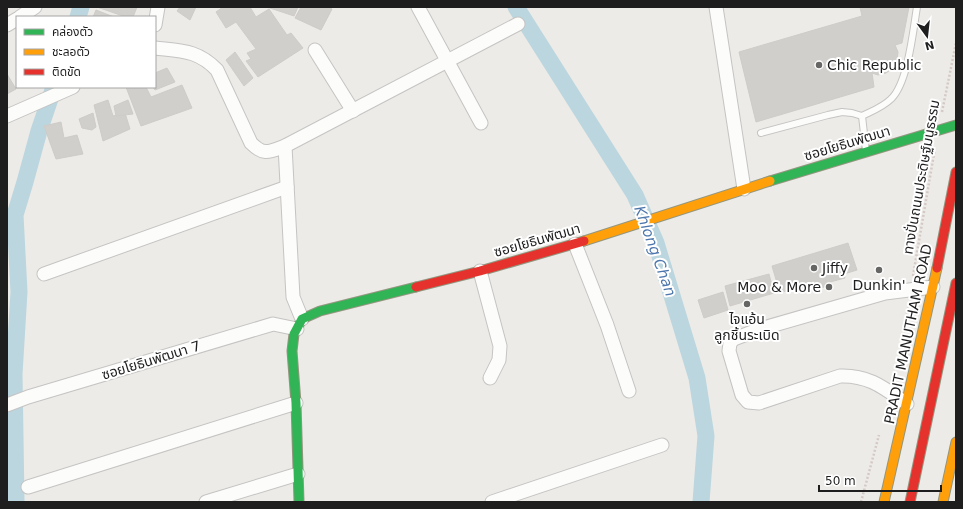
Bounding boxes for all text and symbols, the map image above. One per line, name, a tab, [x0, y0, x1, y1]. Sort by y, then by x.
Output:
legend	[16, 16, 156, 88]
north arrow	[907, 16, 947, 56]
text: คล่องตัว	[52, 25, 93, 39]
text: N	[923, 38, 936, 53]
text: ชะลอตัว	[52, 45, 90, 59]
place label: Chic Republic	[827, 57, 922, 73]
marker: Chic Republic	[814, 60, 824, 70]
text: ติดขัด	[52, 65, 81, 79]
street label: ทางปั่นถนนประดิษฐ์มนูธรรม	[898, 98, 943, 256]
street label: ซอยโยธินพัฒนา	[802, 122, 892, 164]
water label: Khlong Chan	[630, 203, 680, 299]
street label: ซอยโยธินพัฒนา	[492, 220, 582, 260]
street label: PRADIT MANUTHAM ROAD	[881, 243, 935, 425]
place label: Jiffy	[821, 260, 848, 276]
marker: Jiffy	[809, 263, 819, 273]
marker: Dunkin'	[874, 265, 884, 275]
place label: Dunkin'	[852, 277, 906, 293]
place label: Moo & More	[737, 279, 821, 295]
marker: Moo & More	[824, 282, 834, 292]
marker: ไจแอ้น ลูกชิ้นระเบิด	[742, 299, 752, 309]
place label: ไจแอ้น ลูกชิ้นระเบิด	[714, 311, 780, 344]
street label: ซอยโยธินพัฒนา 7	[100, 337, 202, 383]
scale bar	[819, 467, 941, 493]
text: 50 m	[825, 474, 856, 488]

